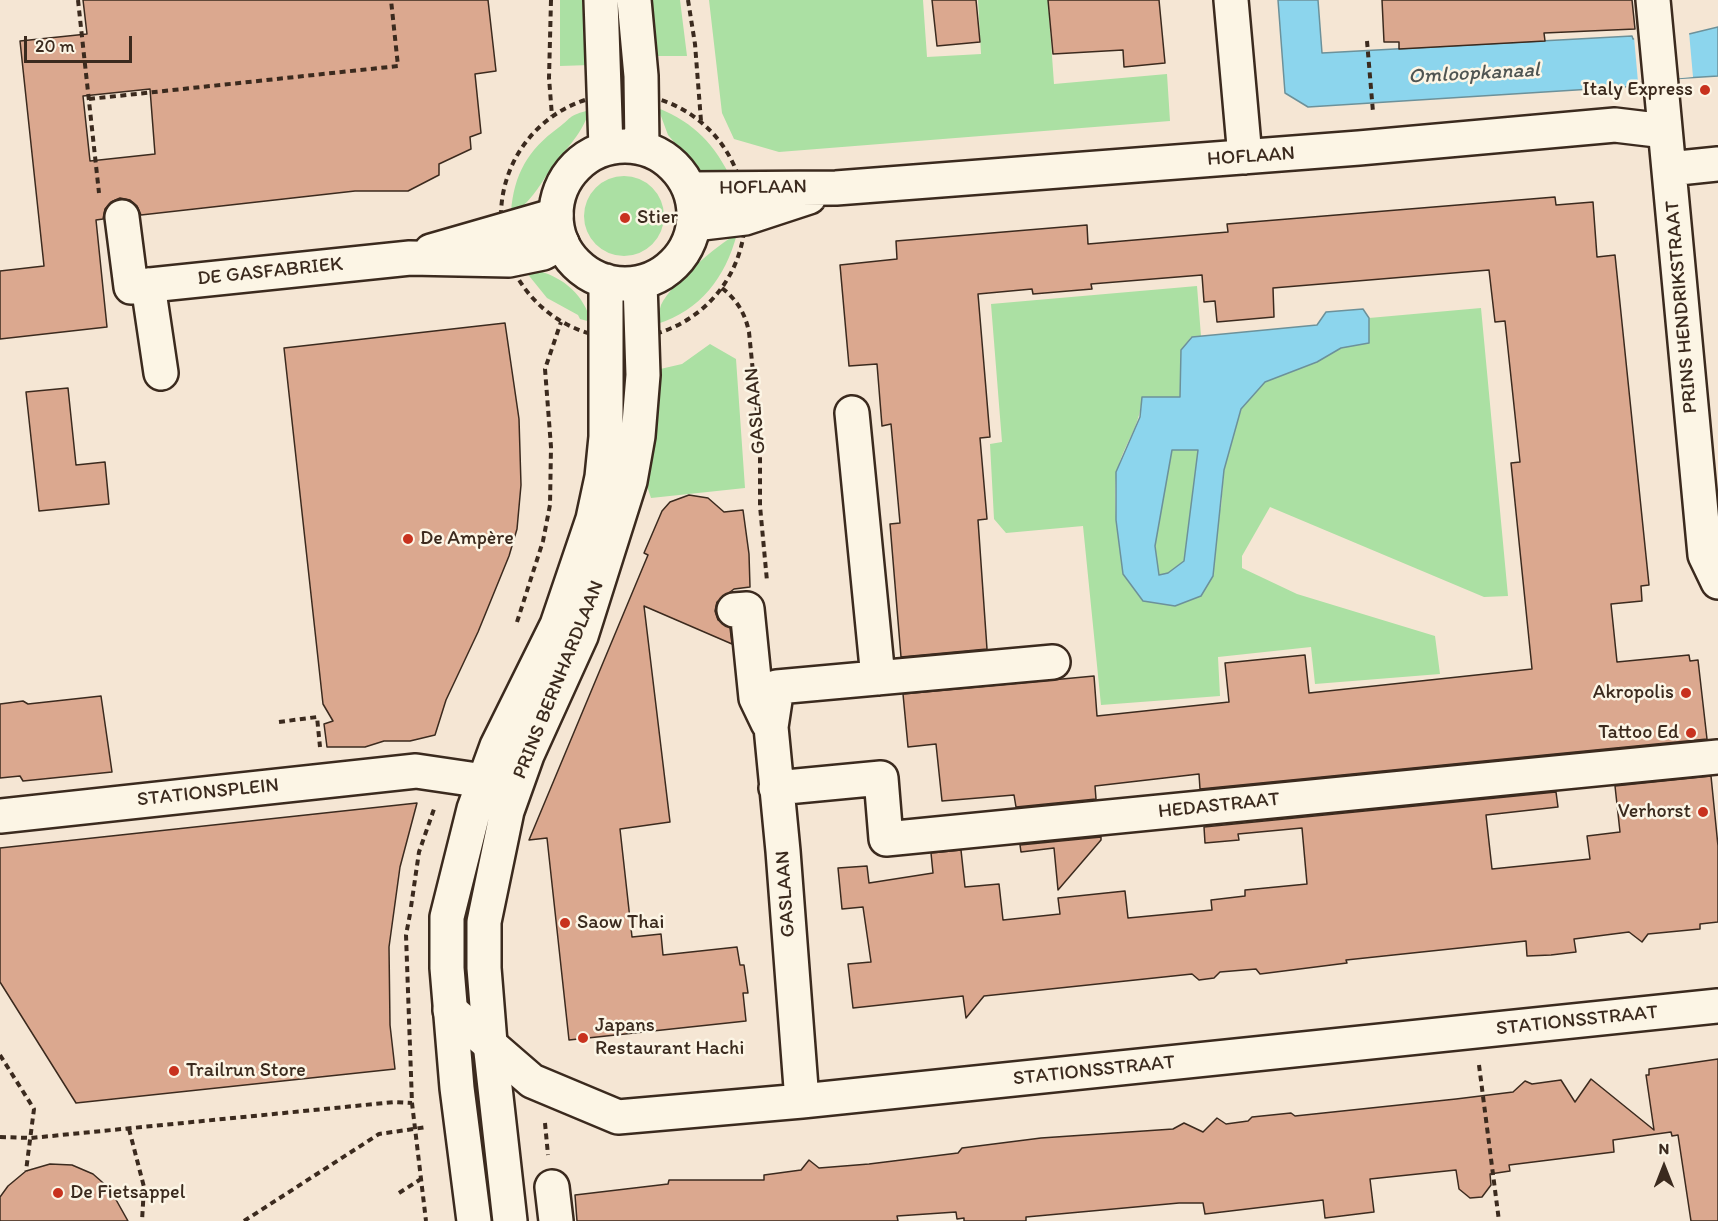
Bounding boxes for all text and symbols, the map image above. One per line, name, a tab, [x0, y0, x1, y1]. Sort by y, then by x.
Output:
scale bar	[27, 24, 135, 62]
text: 20 m	[35, 35, 75, 57]
water label: Omloopkanaal	[1408, 58, 1540, 90]
place label: Italy Express	[1582, 78, 1693, 102]
marker: Italy Express	[1698, 83, 1712, 97]
street label: HOFLAAN	[1206, 142, 1296, 172]
street label: HOFLAAN	[719, 175, 807, 201]
street label: PRINS HENDRIKSTRAAT	[1661, 200, 1703, 414]
place label: Stier	[637, 206, 678, 230]
marker: Stier	[618, 211, 632, 225]
street label: DE GASFABRIEK	[196, 252, 344, 292]
street label: GASLAAN	[740, 367, 772, 455]
place label: De Ampère	[420, 527, 514, 551]
marker: De Ampère	[401, 532, 415, 546]
street label: PRINS BERNHARDLAAN	[508, 577, 610, 783]
place label: Akropolis	[1593, 681, 1674, 705]
marker: Akropolis	[1679, 686, 1693, 700]
place label: Tattoo Ed	[1598, 721, 1679, 745]
marker: Tattoo Ed	[1684, 726, 1698, 740]
street label: STATIONSPLEIN	[136, 774, 280, 812]
street label: HEDASTRAAT	[1157, 788, 1281, 824]
place label: Verhorst	[1618, 800, 1691, 824]
marker: Verhorst	[1696, 805, 1710, 819]
street label: GASLAAN	[771, 850, 801, 938]
place label: Saow Thai	[577, 911, 664, 935]
marker: Saow Thai	[558, 916, 572, 930]
street label: STATIONSSTRAAT	[1495, 1001, 1659, 1041]
place label: Japans Restaurant Hachi	[595, 1014, 744, 1061]
marker: Japans Restaurant Hachi	[576, 1031, 590, 1045]
street label: STATIONSSTRAAT	[1012, 1051, 1176, 1091]
place label: Trailrun Store	[186, 1059, 306, 1083]
marker: Trailrun Store	[167, 1064, 181, 1078]
north arrow	[1634, 1137, 1694, 1197]
text: N	[1659, 1139, 1669, 1158]
place label: De Fietsappel	[70, 1181, 185, 1205]
marker: De Fietsappel	[51, 1186, 65, 1200]

